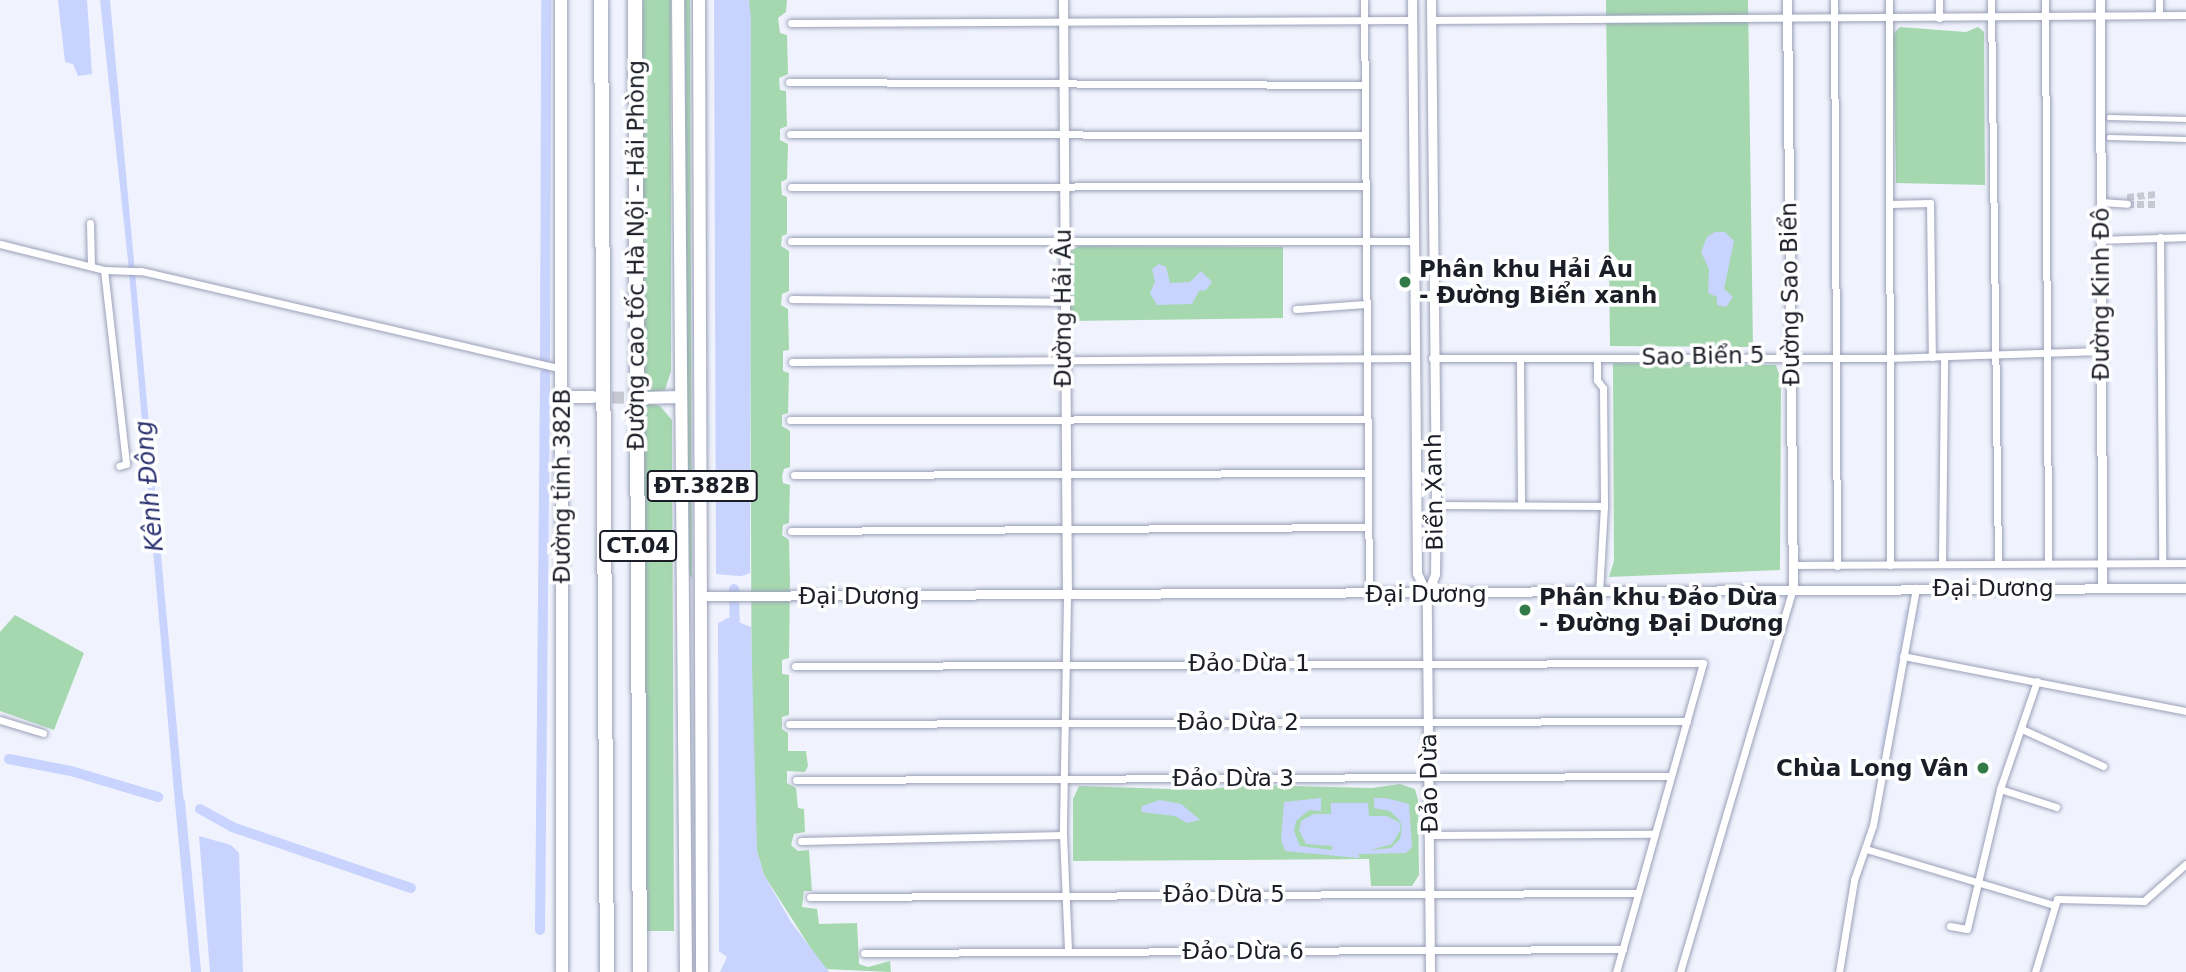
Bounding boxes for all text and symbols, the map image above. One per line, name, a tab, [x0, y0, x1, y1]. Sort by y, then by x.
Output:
street label: Đường cao tốc Hà Nội - Hải Phòng	[622, 60, 650, 450]
street label: Đường Sao Biển	[1775, 202, 1805, 386]
street label: Đường Kinh Đô	[2087, 208, 2115, 380]
street label: Đường Hải Âu	[1049, 229, 1077, 387]
place label: Phân khu Hải Âu - Đường Biển xanh	[1419, 255, 1657, 309]
marker: Phân khu Hải Âu - Đường Biển xanh	[1397, 274, 1413, 290]
street label: Sao Biển 5	[1641, 341, 1765, 371]
street label: Đường tỉnh 382B	[548, 389, 576, 583]
water label: Kênh Đông	[130, 419, 170, 553]
street label: Biển Xanh	[1419, 433, 1449, 551]
road number: ĐT.382B	[646, 468, 758, 504]
road number: CT.04	[598, 528, 678, 564]
street label: Đại Dương	[1932, 574, 2054, 602]
street label: Đại Dương	[1365, 580, 1487, 608]
street label: Đại Dương	[798, 582, 920, 610]
place label: Phân khu Đảo Dừa - Đường Đại Dương	[1539, 583, 1784, 637]
marker: Phân khu Đảo Dừa - Đường Đại Dương	[1517, 602, 1533, 618]
street label: Đảo Dừa 1	[1188, 649, 1310, 677]
street label: Đảo Dừa 2	[1177, 708, 1299, 736]
street label: Đảo Dừa	[1414, 733, 1444, 833]
place label: Chùa Long Vân	[1776, 754, 1969, 782]
marker: Chùa Long Vân	[1975, 760, 1991, 776]
street label: Đảo Dừa 3	[1172, 764, 1294, 792]
street label: Đảo Dừa 5	[1163, 880, 1285, 908]
street label: Đảo Dừa 6	[1182, 937, 1304, 965]

